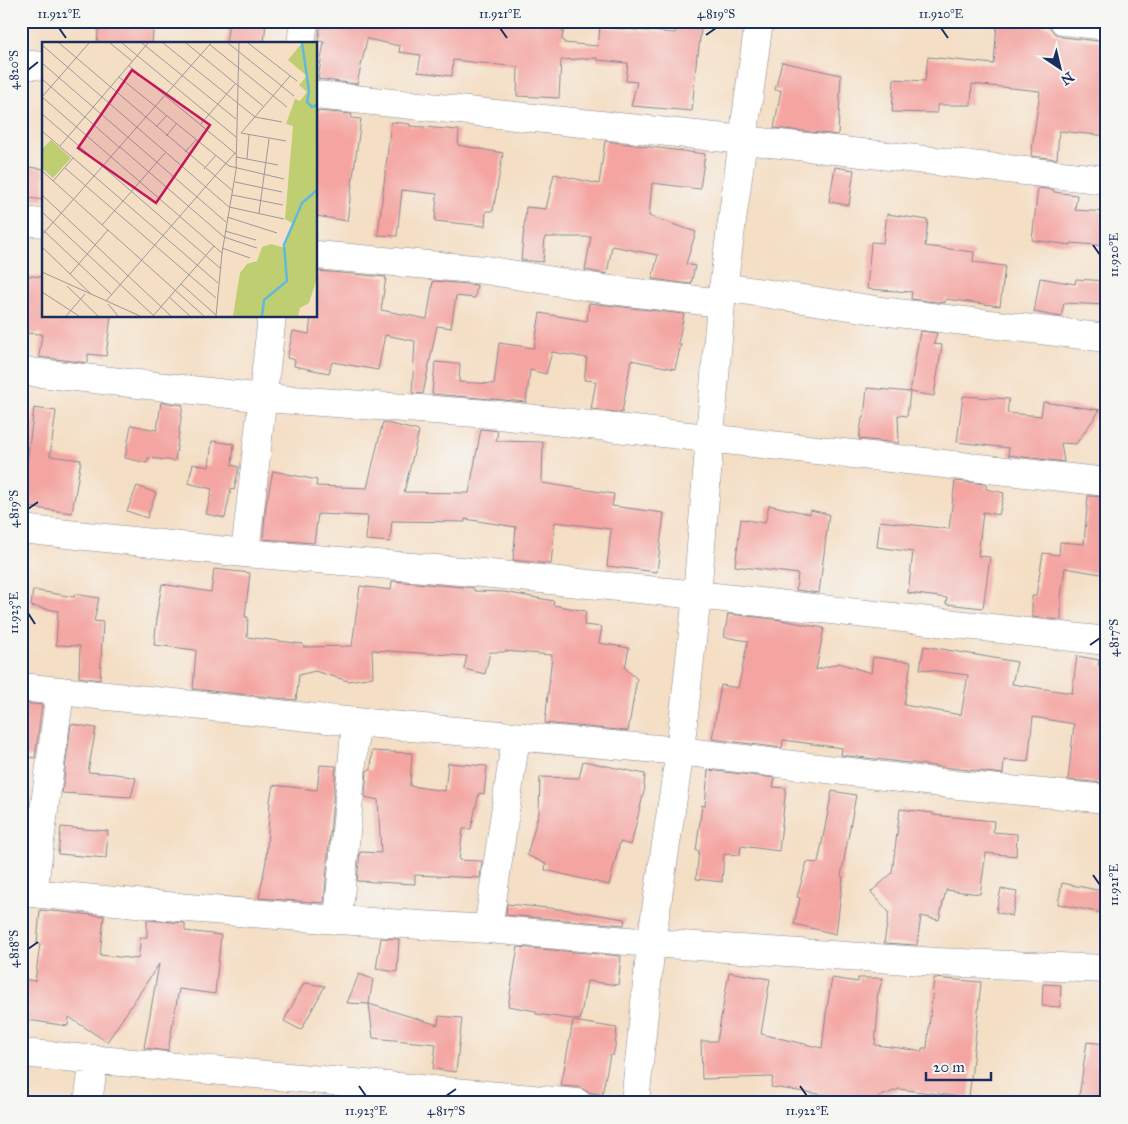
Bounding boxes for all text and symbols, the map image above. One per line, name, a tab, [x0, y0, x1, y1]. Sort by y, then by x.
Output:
text: 11.922°E	[37, 7, 81, 21]
text: 11.921°E	[479, 7, 521, 21]
text: 4.819°S	[697, 7, 735, 21]
text: 11.920°E	[919, 7, 964, 21]
inset map	[42, 42, 318, 318]
north arrow	[1036, 42, 1086, 92]
text: 4.820°S	[7, 50, 21, 90]
text: N	[1057, 68, 1077, 89]
text: 11.920°E	[1107, 232, 1121, 277]
text: 4.819°S	[7, 490, 21, 528]
text: 11.923°E	[7, 592, 21, 634]
text: 4.817°S	[1107, 619, 1121, 657]
text: 11.921°E	[1107, 864, 1121, 906]
text: 4.818°S	[7, 930, 21, 968]
scale bar	[926, 1049, 990, 1081]
text: 20 m	[933, 1058, 965, 1076]
text: 11.923°E	[345, 1104, 387, 1118]
text: 4.817°S	[427, 1104, 465, 1118]
text: 11.922°E	[785, 1104, 829, 1118]

